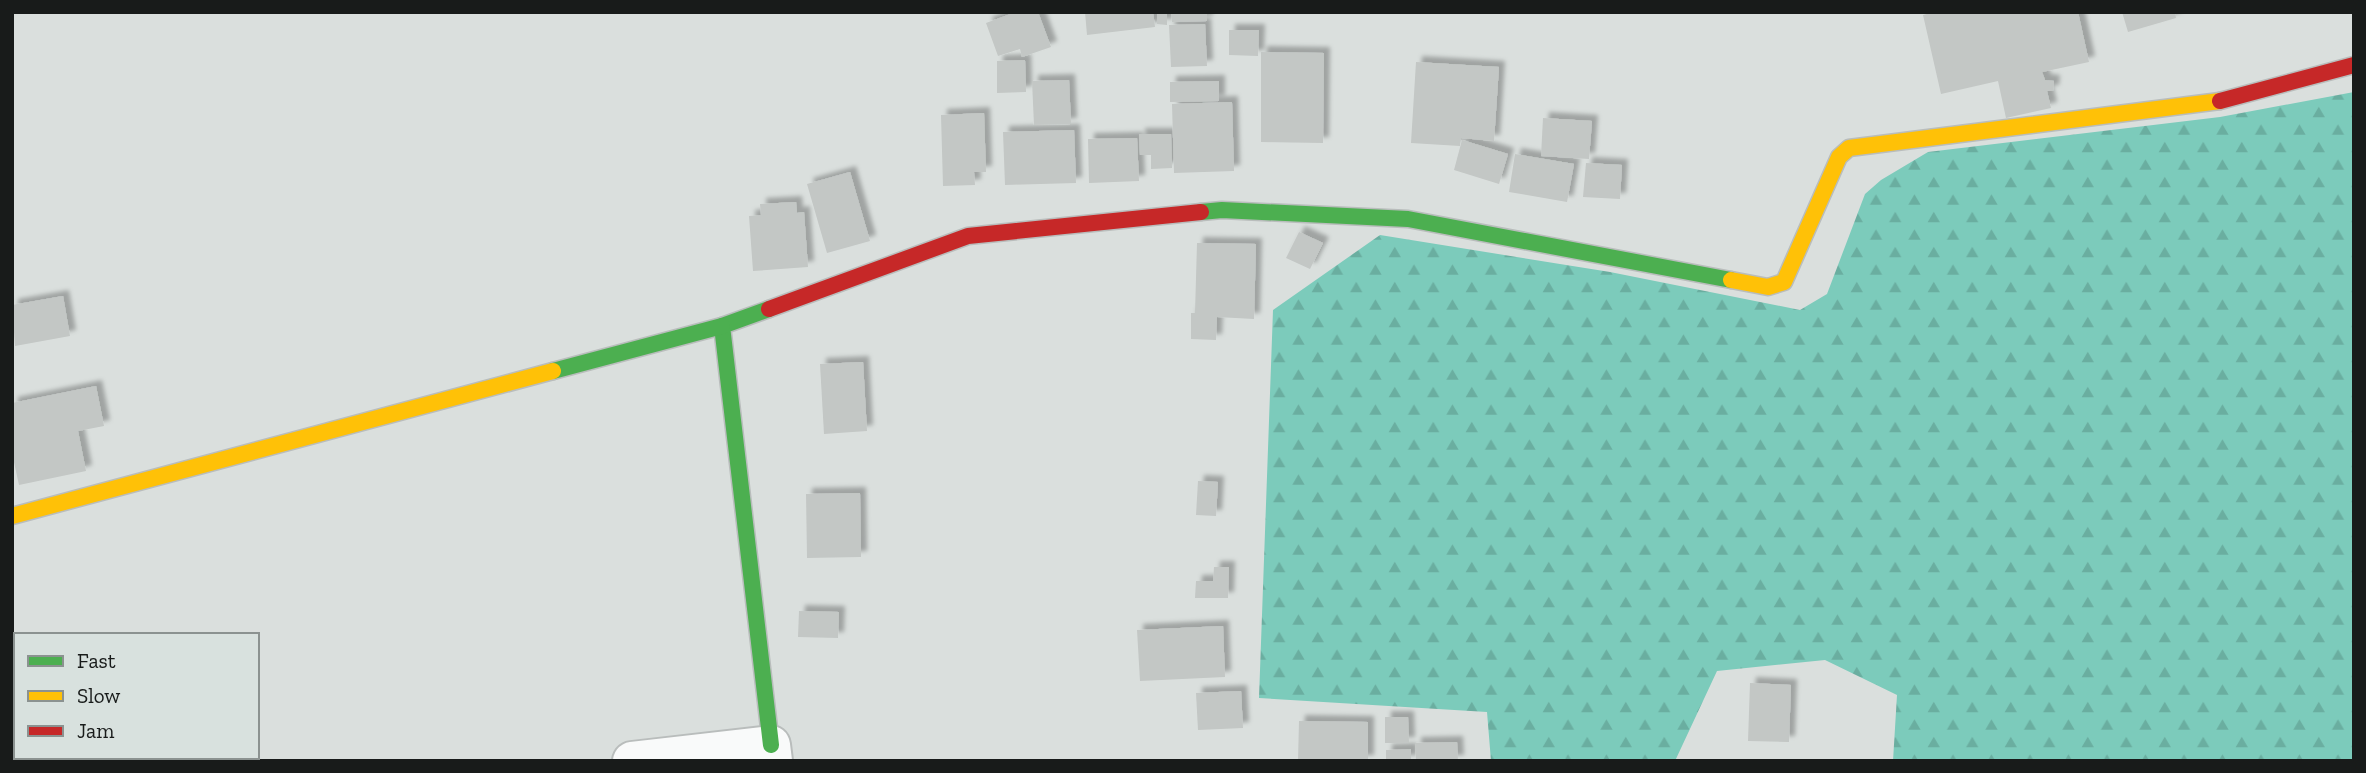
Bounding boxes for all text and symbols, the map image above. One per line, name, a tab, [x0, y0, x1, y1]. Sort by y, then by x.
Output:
legend	[14, 633, 259, 759]
text: Fast	[77, 648, 116, 673]
text: Slow	[77, 683, 120, 708]
text: Jam	[77, 718, 114, 743]

